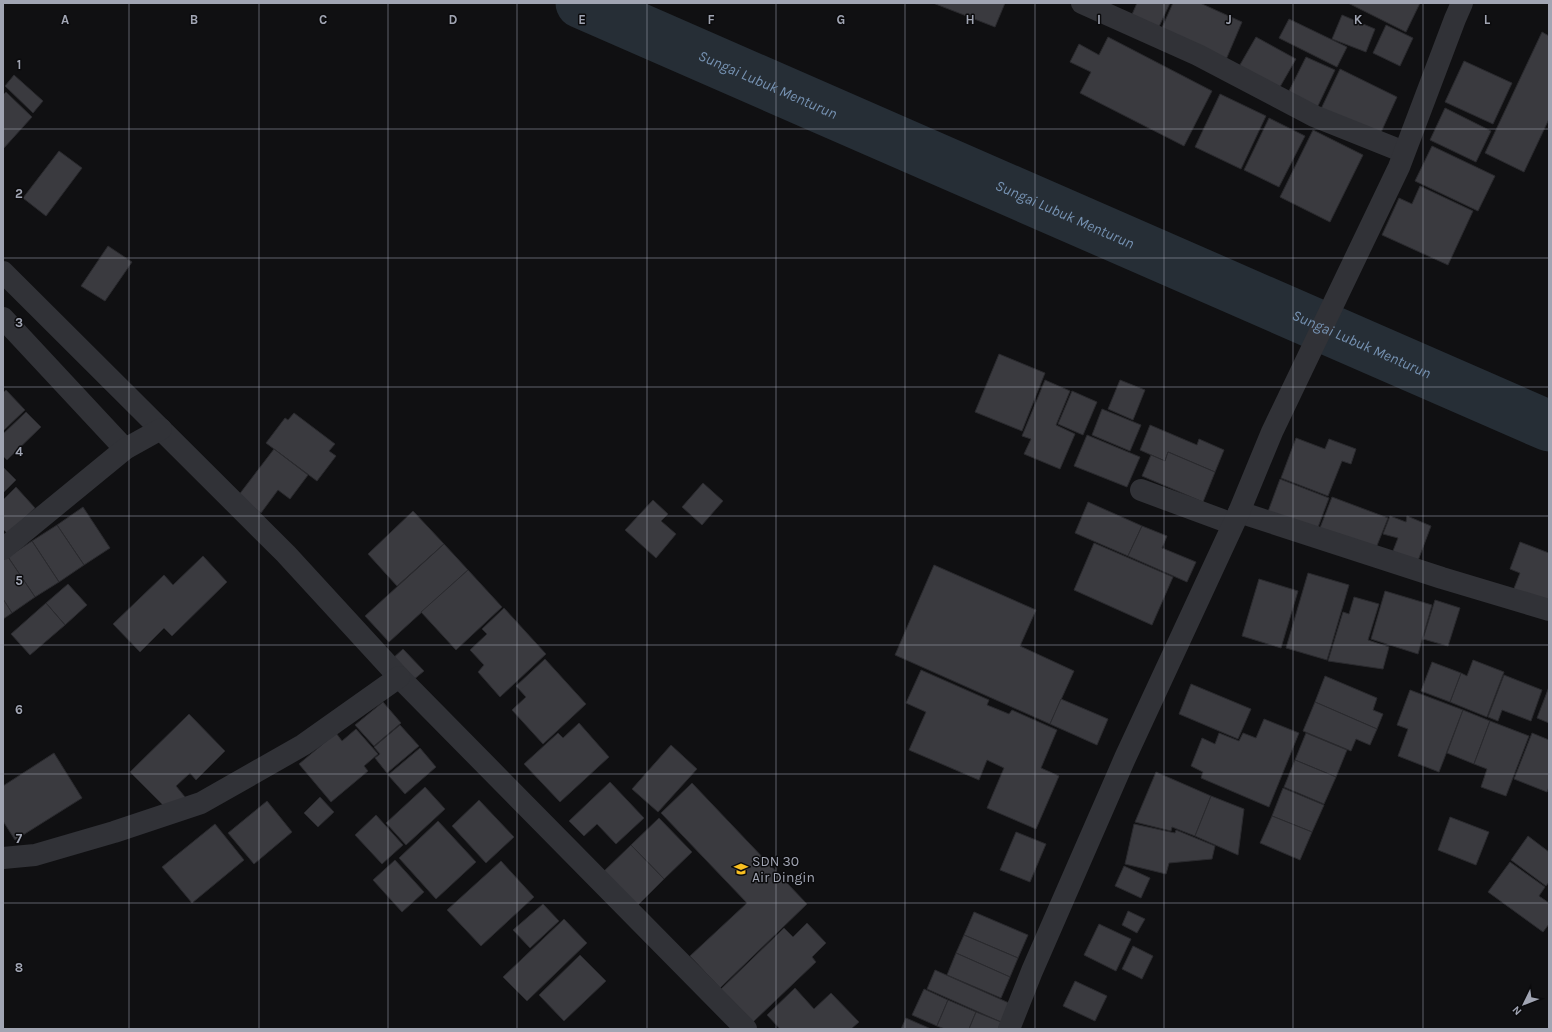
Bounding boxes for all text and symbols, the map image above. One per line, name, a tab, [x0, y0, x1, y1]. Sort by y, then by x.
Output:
text: A	[61, 12, 69, 27]
text: B	[190, 12, 198, 27]
text: C	[319, 12, 327, 27]
text: D	[449, 12, 458, 27]
text: E	[578, 12, 586, 27]
text: F	[707, 12, 715, 27]
text: G	[837, 12, 845, 27]
text: H	[965, 12, 975, 27]
text: I	[1097, 12, 1101, 27]
text: J	[1226, 12, 1232, 27]
text: K	[1354, 12, 1363, 27]
text: L	[1484, 12, 1491, 27]
water label: Sungai Lubuk Menturun	[696, 46, 840, 123]
text: 1	[17, 57, 21, 72]
water label: Sungai Lubuk Menturun	[993, 176, 1137, 253]
text: 2	[15, 186, 23, 201]
water label: Sungai Lubuk Menturun	[1290, 306, 1434, 382]
text: 3	[15, 315, 23, 330]
text: 4	[15, 444, 23, 459]
text: 5	[15, 573, 23, 588]
text: 6	[15, 702, 23, 717]
text: 7	[16, 831, 23, 846]
place label: SDN 30 Air Dingin	[752, 853, 815, 886]
school or university icon: SDN 30 Air Dingin	[733, 861, 749, 877]
text: 8	[15, 960, 23, 975]
north arrow	[1504, 984, 1544, 1024]
text: N	[1510, 1003, 1524, 1018]

